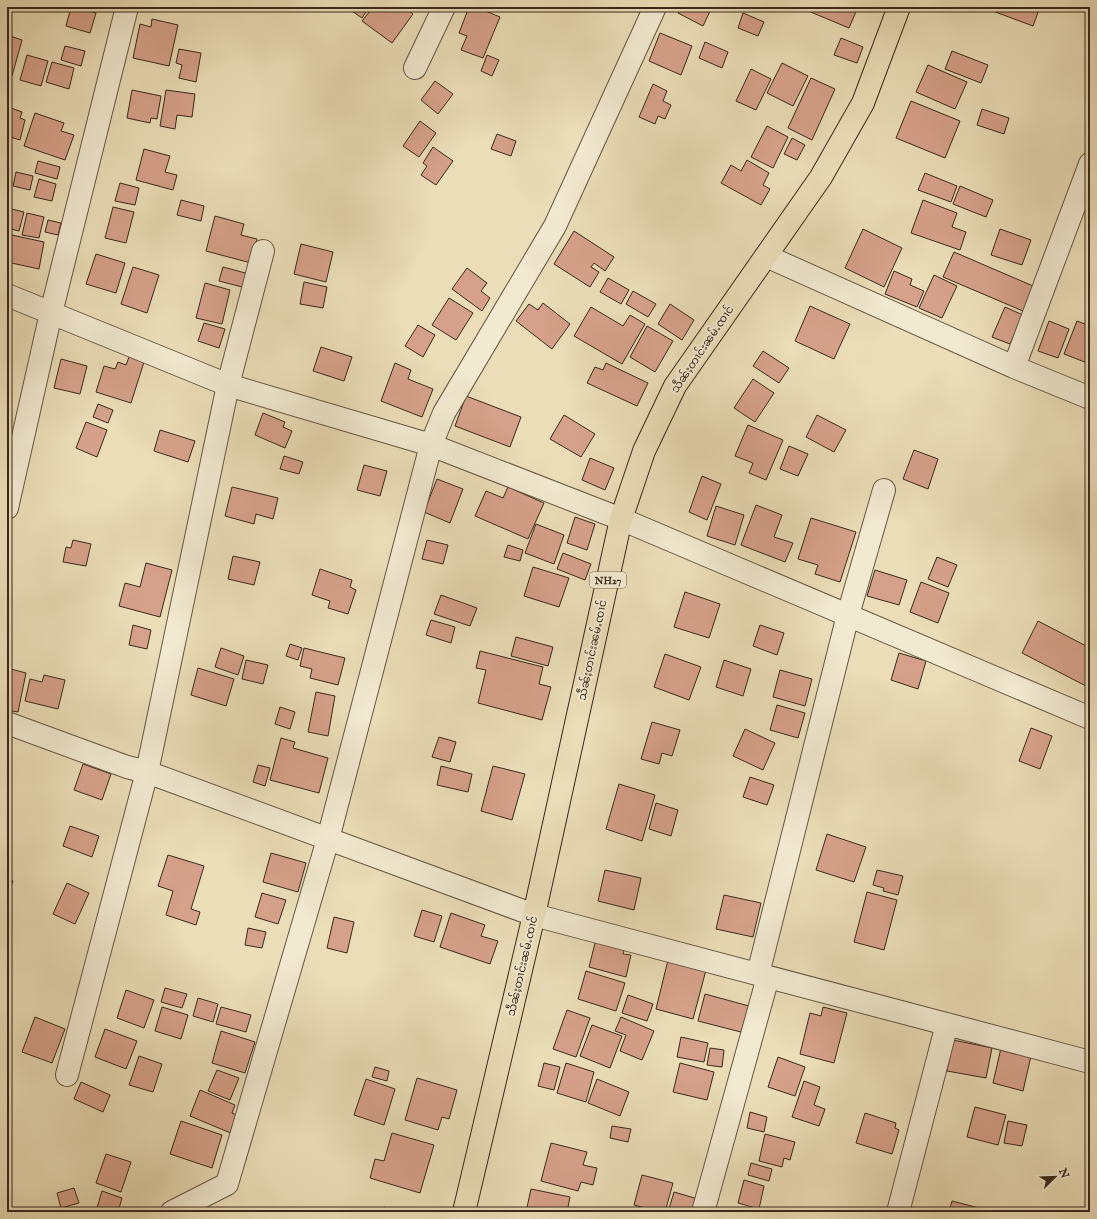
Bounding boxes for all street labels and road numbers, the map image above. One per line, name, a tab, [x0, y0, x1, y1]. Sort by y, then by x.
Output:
street label: သဵၼ်ႈတၢင်းၼမ်ႉၸၢင်	[668, 303, 737, 396]
road number: NH27	[590, 572, 626, 588]
street label: သဵၼ်ႈတၢင်းၼမ်ႉၸၢင်	[574, 598, 610, 702]
street label: သဵၼ်ႈတၢင်းၼမ်ႉၸၢင်	[504, 914, 541, 1018]

